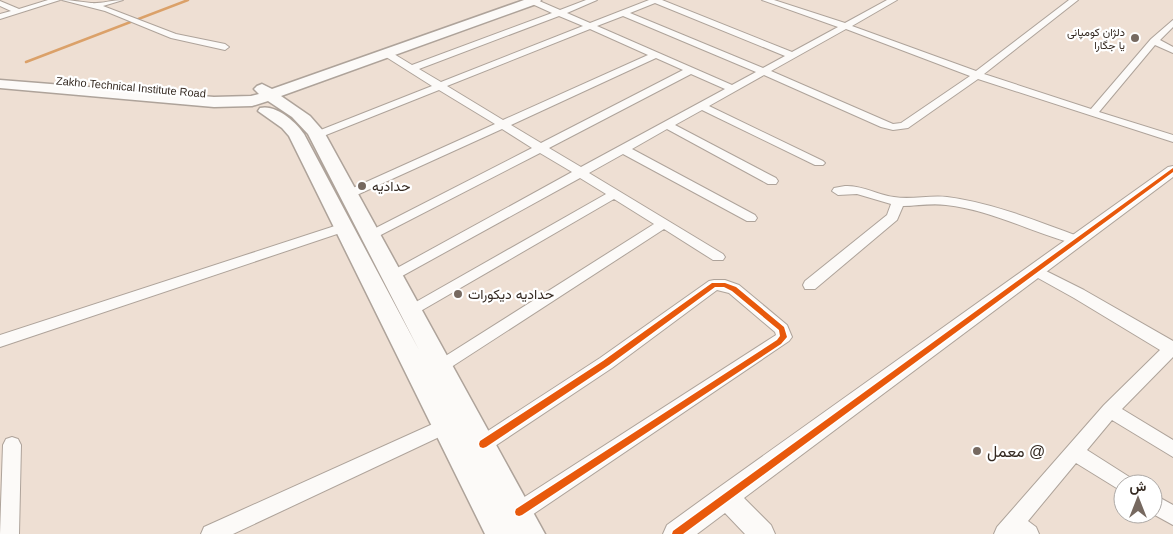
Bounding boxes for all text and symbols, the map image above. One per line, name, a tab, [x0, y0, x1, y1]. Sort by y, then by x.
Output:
place label: دلژان کومپانی یا جگارا	[1067, 26, 1125, 52]
marker: دلژان کومپانی یا جگارا	[1129, 32, 1141, 44]
street label: Zakho Technical Institute Road	[56, 74, 206, 100]
place label: حداديه	[372, 178, 410, 194]
marker: حداديه	[356, 180, 368, 192]
place label: حداديه ديكورات	[468, 286, 554, 303]
marker: حداديه ديكورات	[452, 288, 464, 300]
place label: معمل @	[987, 443, 1045, 462]
marker: معمل @	[971, 445, 983, 457]
north arrow	[1113, 474, 1163, 524]
text: ش	[1130, 478, 1147, 495]

